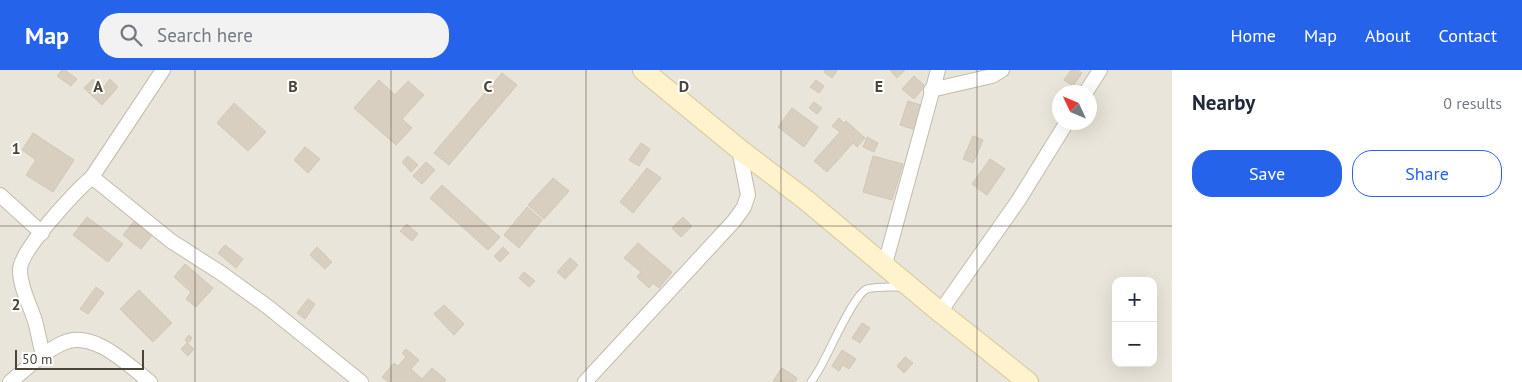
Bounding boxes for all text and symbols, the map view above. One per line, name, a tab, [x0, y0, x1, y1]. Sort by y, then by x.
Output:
search box	[99, 13, 449, 58]
text: Map	[25, 20, 69, 51]
icon: search	[117, 21, 145, 49]
text: Search here	[157, 23, 253, 47]
text: Home	[1230, 24, 1276, 47]
text: Map	[1304, 24, 1337, 47]
text: About	[1365, 24, 1411, 47]
text: Contact	[1439, 24, 1497, 47]
text: A	[93, 76, 103, 96]
text: B	[288, 76, 298, 96]
text: C	[484, 76, 493, 96]
text: D	[679, 76, 689, 96]
text: E	[875, 76, 883, 96]
north arrow	[1052, 85, 1097, 130]
text: Nearby	[1192, 89, 1255, 116]
text: 0 results	[1443, 93, 1502, 113]
text: 1	[11, 138, 21, 158]
button: Save	[1192, 150, 1342, 197]
button: Share	[1352, 150, 1502, 197]
map controls	[1112, 277, 1157, 367]
button: +	[1112, 277, 1157, 322]
text: 2	[11, 294, 21, 314]
button: −	[1112, 322, 1157, 367]
scale bar	[15, 347, 144, 370]
text: 50 m	[22, 350, 52, 368]

